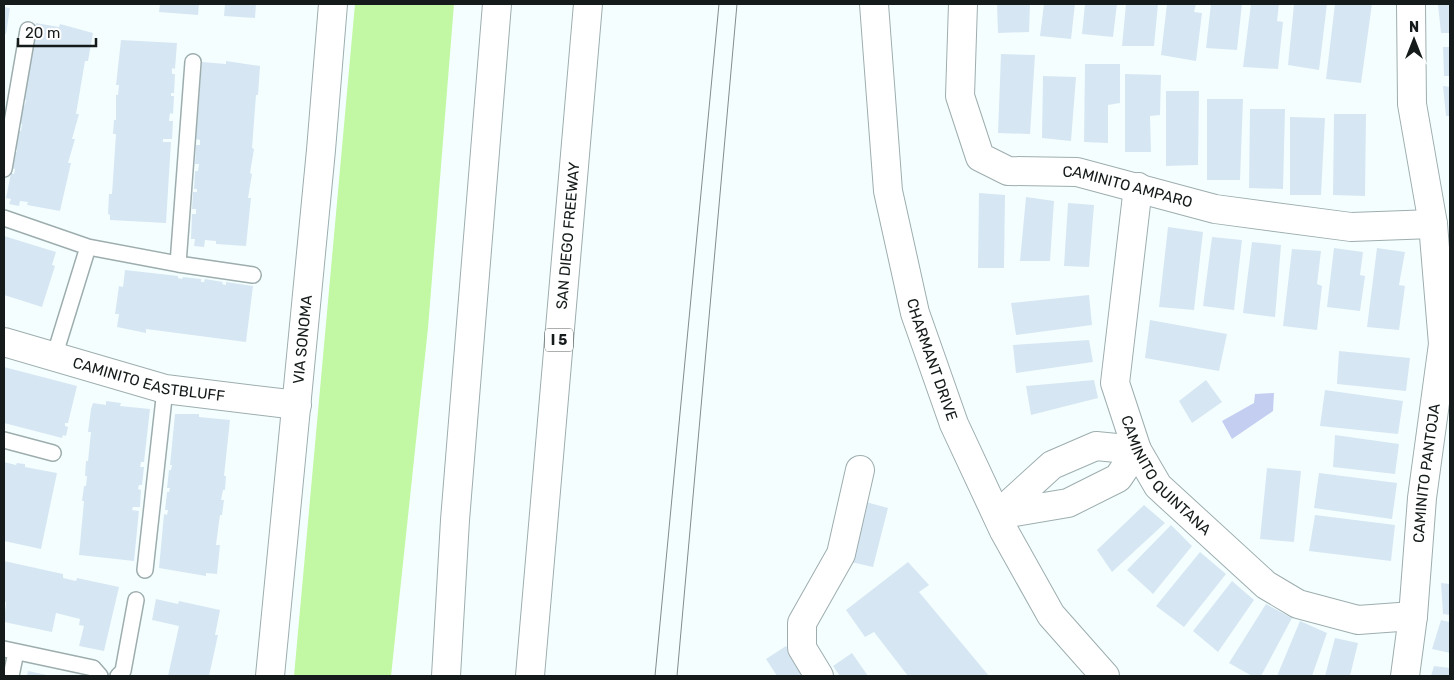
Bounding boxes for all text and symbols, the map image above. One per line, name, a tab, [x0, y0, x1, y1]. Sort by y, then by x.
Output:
scale bar	[18, 15, 95, 47]
north arrow	[1389, 15, 1439, 65]
text: N	[1409, 19, 1419, 36]
text: 20 m	[25, 24, 60, 42]
street label: SAN DIEGO FREEWAY	[553, 161, 583, 310]
street label: CAMINITO AMPARO	[1063, 162, 1194, 212]
street label: VIA SONOMA	[289, 294, 316, 385]
street label: CHARMANT DRIVE	[903, 297, 961, 423]
road number: I 5	[545, 328, 573, 352]
street label: CAMINITO EASTBLUFF	[71, 354, 226, 405]
street label: CAMINITO PANTOJA	[1410, 402, 1444, 544]
street label: CAMINITO QUINTANA	[1117, 413, 1215, 539]

